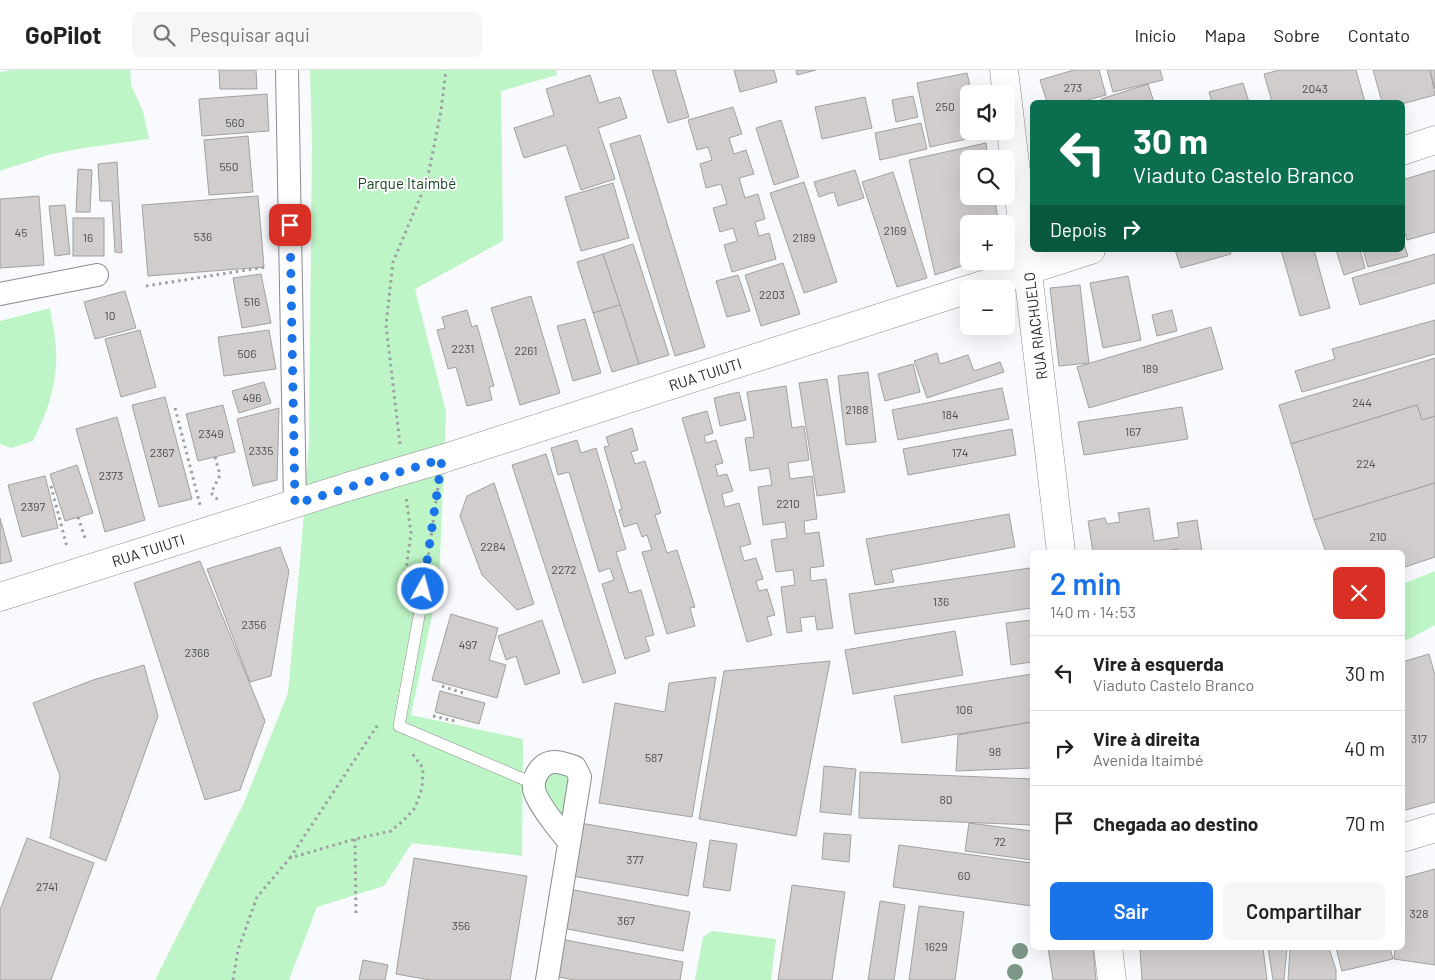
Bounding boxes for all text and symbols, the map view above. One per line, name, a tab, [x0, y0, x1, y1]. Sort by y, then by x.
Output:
search box	[132, 12, 482, 57]
text: GoPilot	[25, 20, 102, 49]
icon: search	[150, 21, 178, 49]
text: Pesquisar aqui	[190, 23, 310, 46]
text: Início	[1134, 24, 1176, 46]
text: Mapa	[1204, 24, 1246, 46]
text: Sobre	[1274, 24, 1320, 46]
text: Contato	[1348, 24, 1410, 46]
house number: 273	[1064, 80, 1082, 94]
house number: 2043	[1302, 81, 1328, 95]
map controls	[960, 85, 1015, 335]
button: sound	[960, 85, 1015, 140]
house number: 250	[935, 99, 955, 113]
house number: 560	[225, 115, 245, 129]
text: 30 m	[1133, 119, 1208, 161]
icon: left	[1050, 120, 1115, 185]
button: search	[960, 150, 1015, 205]
house number: 550	[219, 159, 239, 173]
text: Viaduto Castelo Branco	[1133, 161, 1355, 187]
park label: Parque Itaimbé	[358, 174, 456, 192]
pin	[269, 204, 311, 246]
icon: arrive	[276, 211, 304, 239]
button: +	[960, 215, 1015, 270]
icon: right	[1117, 215, 1145, 243]
text: Depois	[1050, 218, 1107, 241]
house number: 2169	[884, 223, 906, 237]
house number: 45	[15, 225, 27, 239]
house number: 536	[194, 229, 212, 243]
house number: 16	[83, 230, 93, 244]
house number: 2189	[793, 230, 815, 244]
street label: RUA RIACHUELO	[1019, 271, 1051, 381]
button: −	[960, 280, 1015, 335]
house number: 2203	[759, 287, 785, 301]
house number: 516	[244, 294, 260, 308]
house number: 10	[105, 308, 115, 322]
house number: 2231	[451, 341, 475, 355]
house number: 2261	[514, 343, 538, 357]
house number: 506	[237, 346, 257, 360]
street label: RUA TUIUTI	[666, 354, 744, 394]
house number: 189	[1142, 361, 1158, 375]
house number: 496	[242, 390, 262, 404]
house number: 244	[1352, 395, 1372, 409]
house number: 2188	[846, 402, 868, 416]
house number: 184	[941, 407, 959, 421]
house number: 167	[1125, 424, 1141, 438]
house number: 2349	[198, 426, 224, 440]
house number: 2335	[249, 443, 273, 457]
house number: 2367	[150, 445, 175, 459]
house number: 174	[952, 445, 968, 459]
house number: 224	[1356, 456, 1376, 470]
house number: 2373	[99, 468, 123, 482]
house number: 2210	[776, 496, 800, 510]
house number: 2397	[21, 499, 46, 513]
house number: 210	[1369, 529, 1387, 543]
street label: RUA TUIUTI	[109, 530, 187, 570]
house number: 2284	[480, 539, 506, 553]
position arrow	[396, 562, 448, 614]
house number: 2272	[552, 562, 576, 576]
text: 2 min	[1050, 565, 1121, 601]
button: close	[1333, 567, 1385, 619]
house number: 136	[933, 594, 949, 608]
text: 140 m · 14:53	[1050, 602, 1136, 621]
house number: 2356	[242, 617, 266, 631]
house number: 497	[459, 637, 478, 651]
house number: 2366	[185, 645, 209, 659]
text: Vire à esquerda	[1093, 652, 1224, 675]
icon: left	[1050, 659, 1078, 687]
text: 30 m	[1345, 662, 1385, 685]
text: Viaduto Castelo Branco	[1093, 675, 1254, 694]
house number: 106	[955, 702, 973, 716]
text: Vire à direita	[1093, 727, 1200, 750]
house number: 317	[1411, 731, 1427, 745]
icon: right	[1050, 734, 1078, 762]
text: 40 m	[1344, 737, 1385, 760]
house number: 98	[989, 744, 1001, 758]
house number: 587	[645, 750, 663, 764]
text: Avenida Itaimbé	[1093, 750, 1204, 769]
house number: 80	[939, 792, 953, 806]
icon: arrive	[1050, 809, 1078, 837]
text: Chegada ao destino	[1093, 812, 1258, 835]
text: 70 m	[1346, 812, 1385, 835]
house number: 72	[994, 834, 1006, 848]
house number: 377	[626, 852, 644, 866]
house number: 60	[958, 868, 970, 882]
house number: 2741	[36, 879, 58, 893]
button: Sair	[1050, 882, 1213, 940]
button: Compartilhar	[1223, 882, 1385, 940]
house number: 328	[1410, 906, 1428, 920]
house number: 367	[617, 913, 635, 927]
house number: 356	[452, 918, 470, 932]
house number: 1629	[924, 939, 948, 953]

